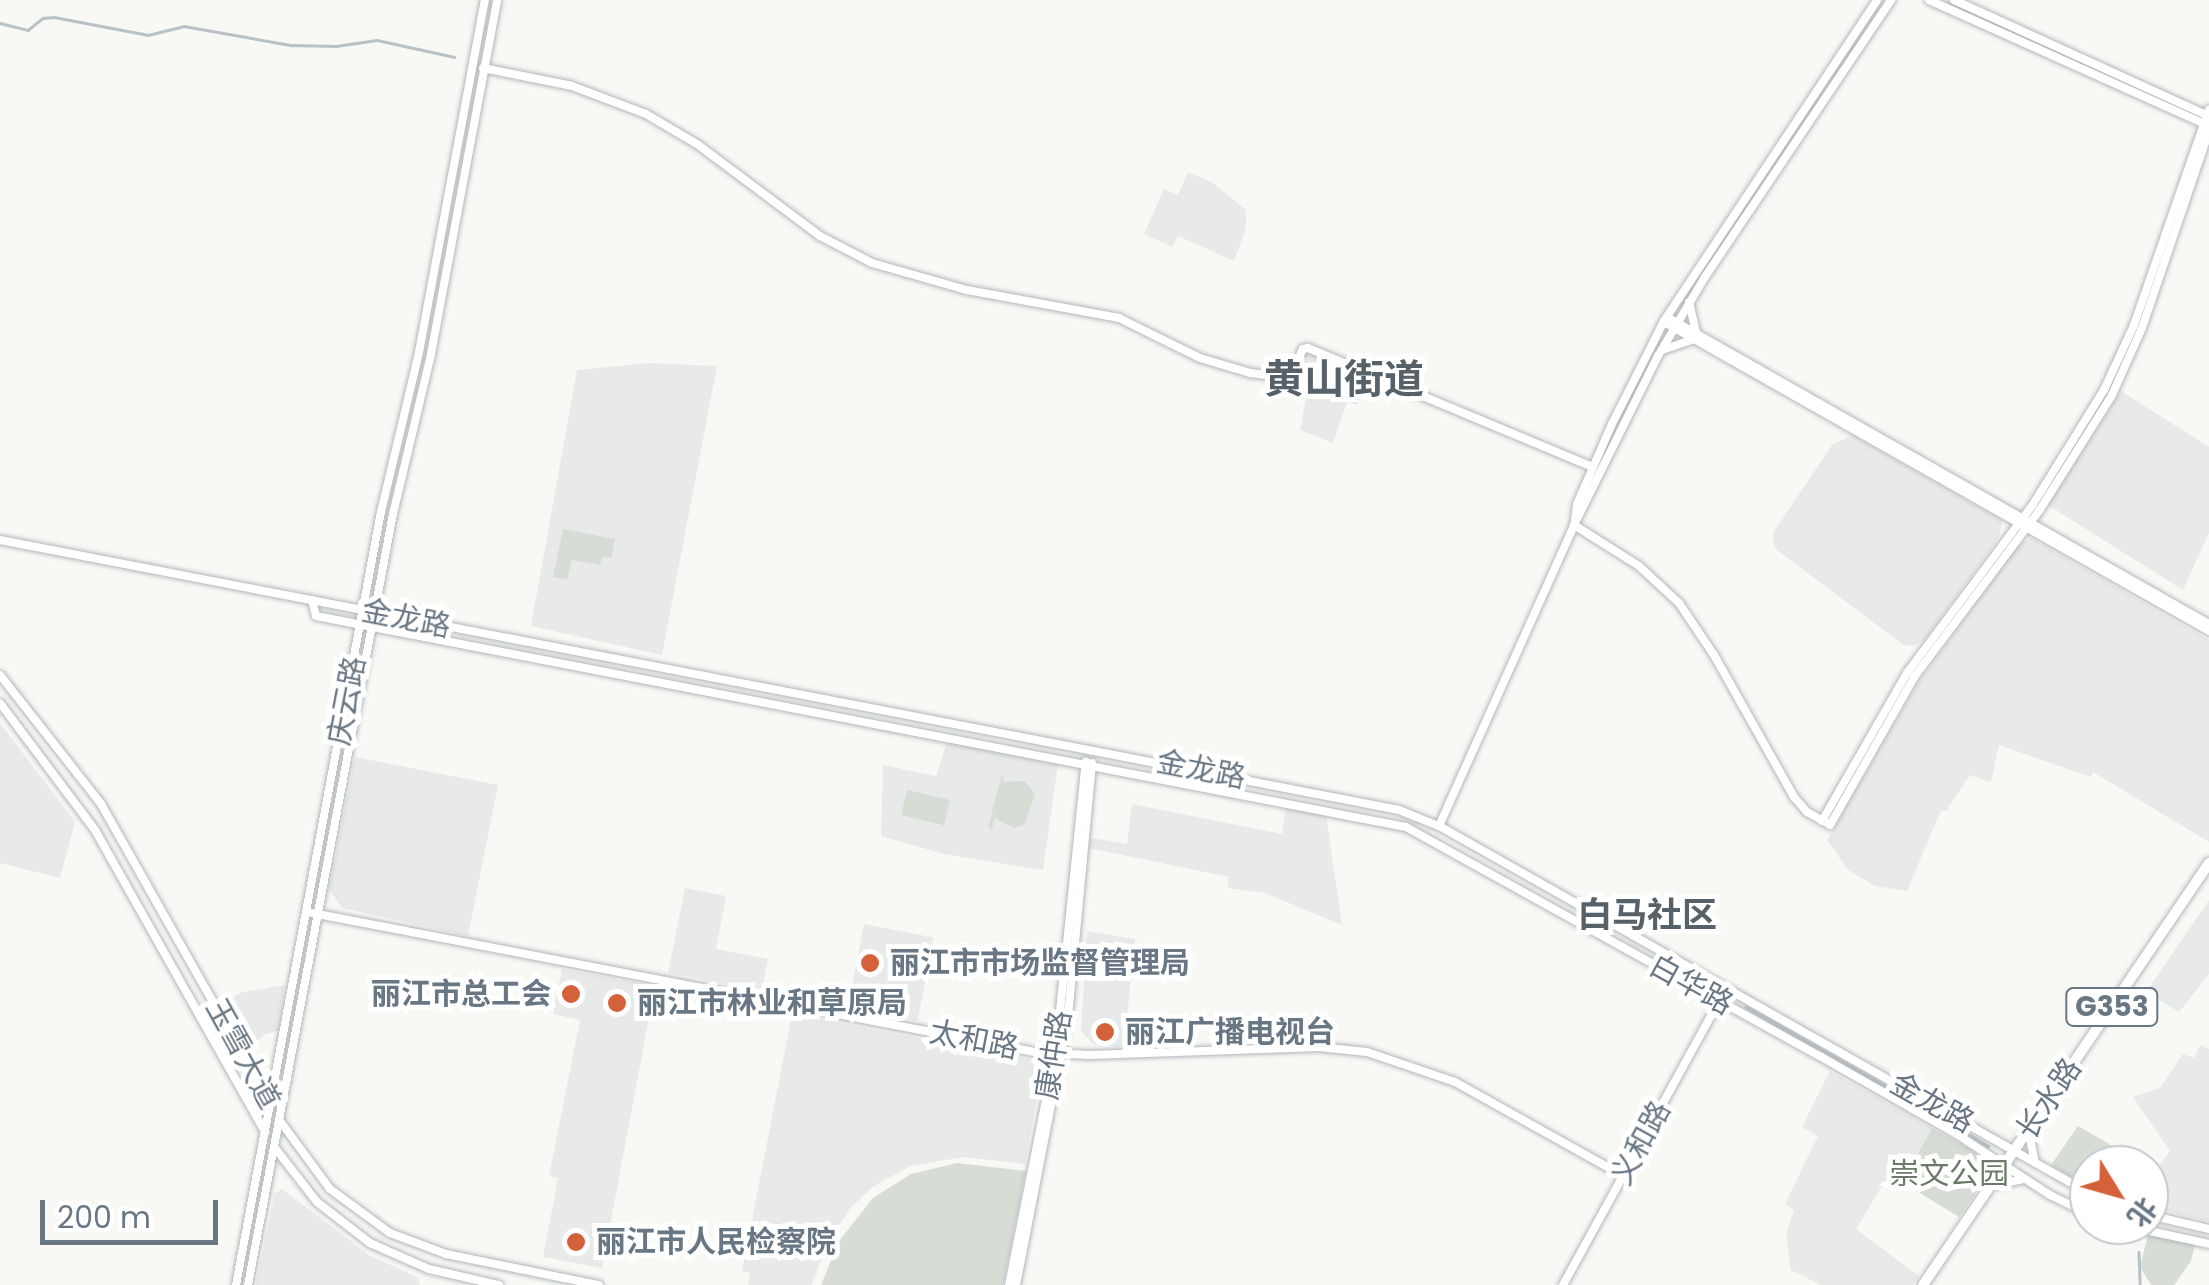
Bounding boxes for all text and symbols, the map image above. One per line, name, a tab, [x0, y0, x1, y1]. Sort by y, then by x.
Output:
district label: 黄山街道	[1264, 355, 1424, 403]
street label: 金龙路	[358, 593, 454, 645]
street label: 庆云路	[321, 653, 373, 749]
street label: 金龙路	[1153, 744, 1249, 796]
district label: 白马社区	[1577, 894, 1717, 936]
place label: 丽江市市场监督管理局	[890, 945, 1190, 981]
street label: 白华路	[1643, 947, 1739, 1023]
marker: 丽江市市场监督管理局	[859, 952, 881, 974]
place label: 丽江市总工会	[371, 976, 551, 1012]
marker: 丽江市总工会	[560, 983, 582, 1005]
road number: G353	[2064, 984, 2160, 1030]
place label: 丽江市林业和草原局	[637, 985, 907, 1021]
marker: 丽江市林业和草原局	[606, 992, 628, 1014]
street label: 玉雪大道	[198, 993, 288, 1115]
street label: 康仲路	[1029, 1008, 1079, 1102]
street label: 太和路	[926, 1014, 1022, 1066]
place label: 丽江广播电视台	[1125, 1014, 1335, 1050]
marker: 丽江广播电视台	[1094, 1021, 1116, 1043]
street label: 长水路	[2009, 1052, 2089, 1146]
street label: 金龙路	[1884, 1065, 1980, 1141]
street label: 义和路	[1603, 1095, 1679, 1191]
north arrow	[2069, 1145, 2169, 1245]
park label: 崇文公园	[1889, 1156, 2009, 1192]
scale bar	[45, 1180, 222, 1242]
text: 北	[2118, 1189, 2166, 1235]
text: 200 m	[57, 1196, 151, 1239]
place label: 丽江市人民检察院	[596, 1224, 836, 1260]
marker: 丽江市人民检察院	[565, 1231, 587, 1253]

